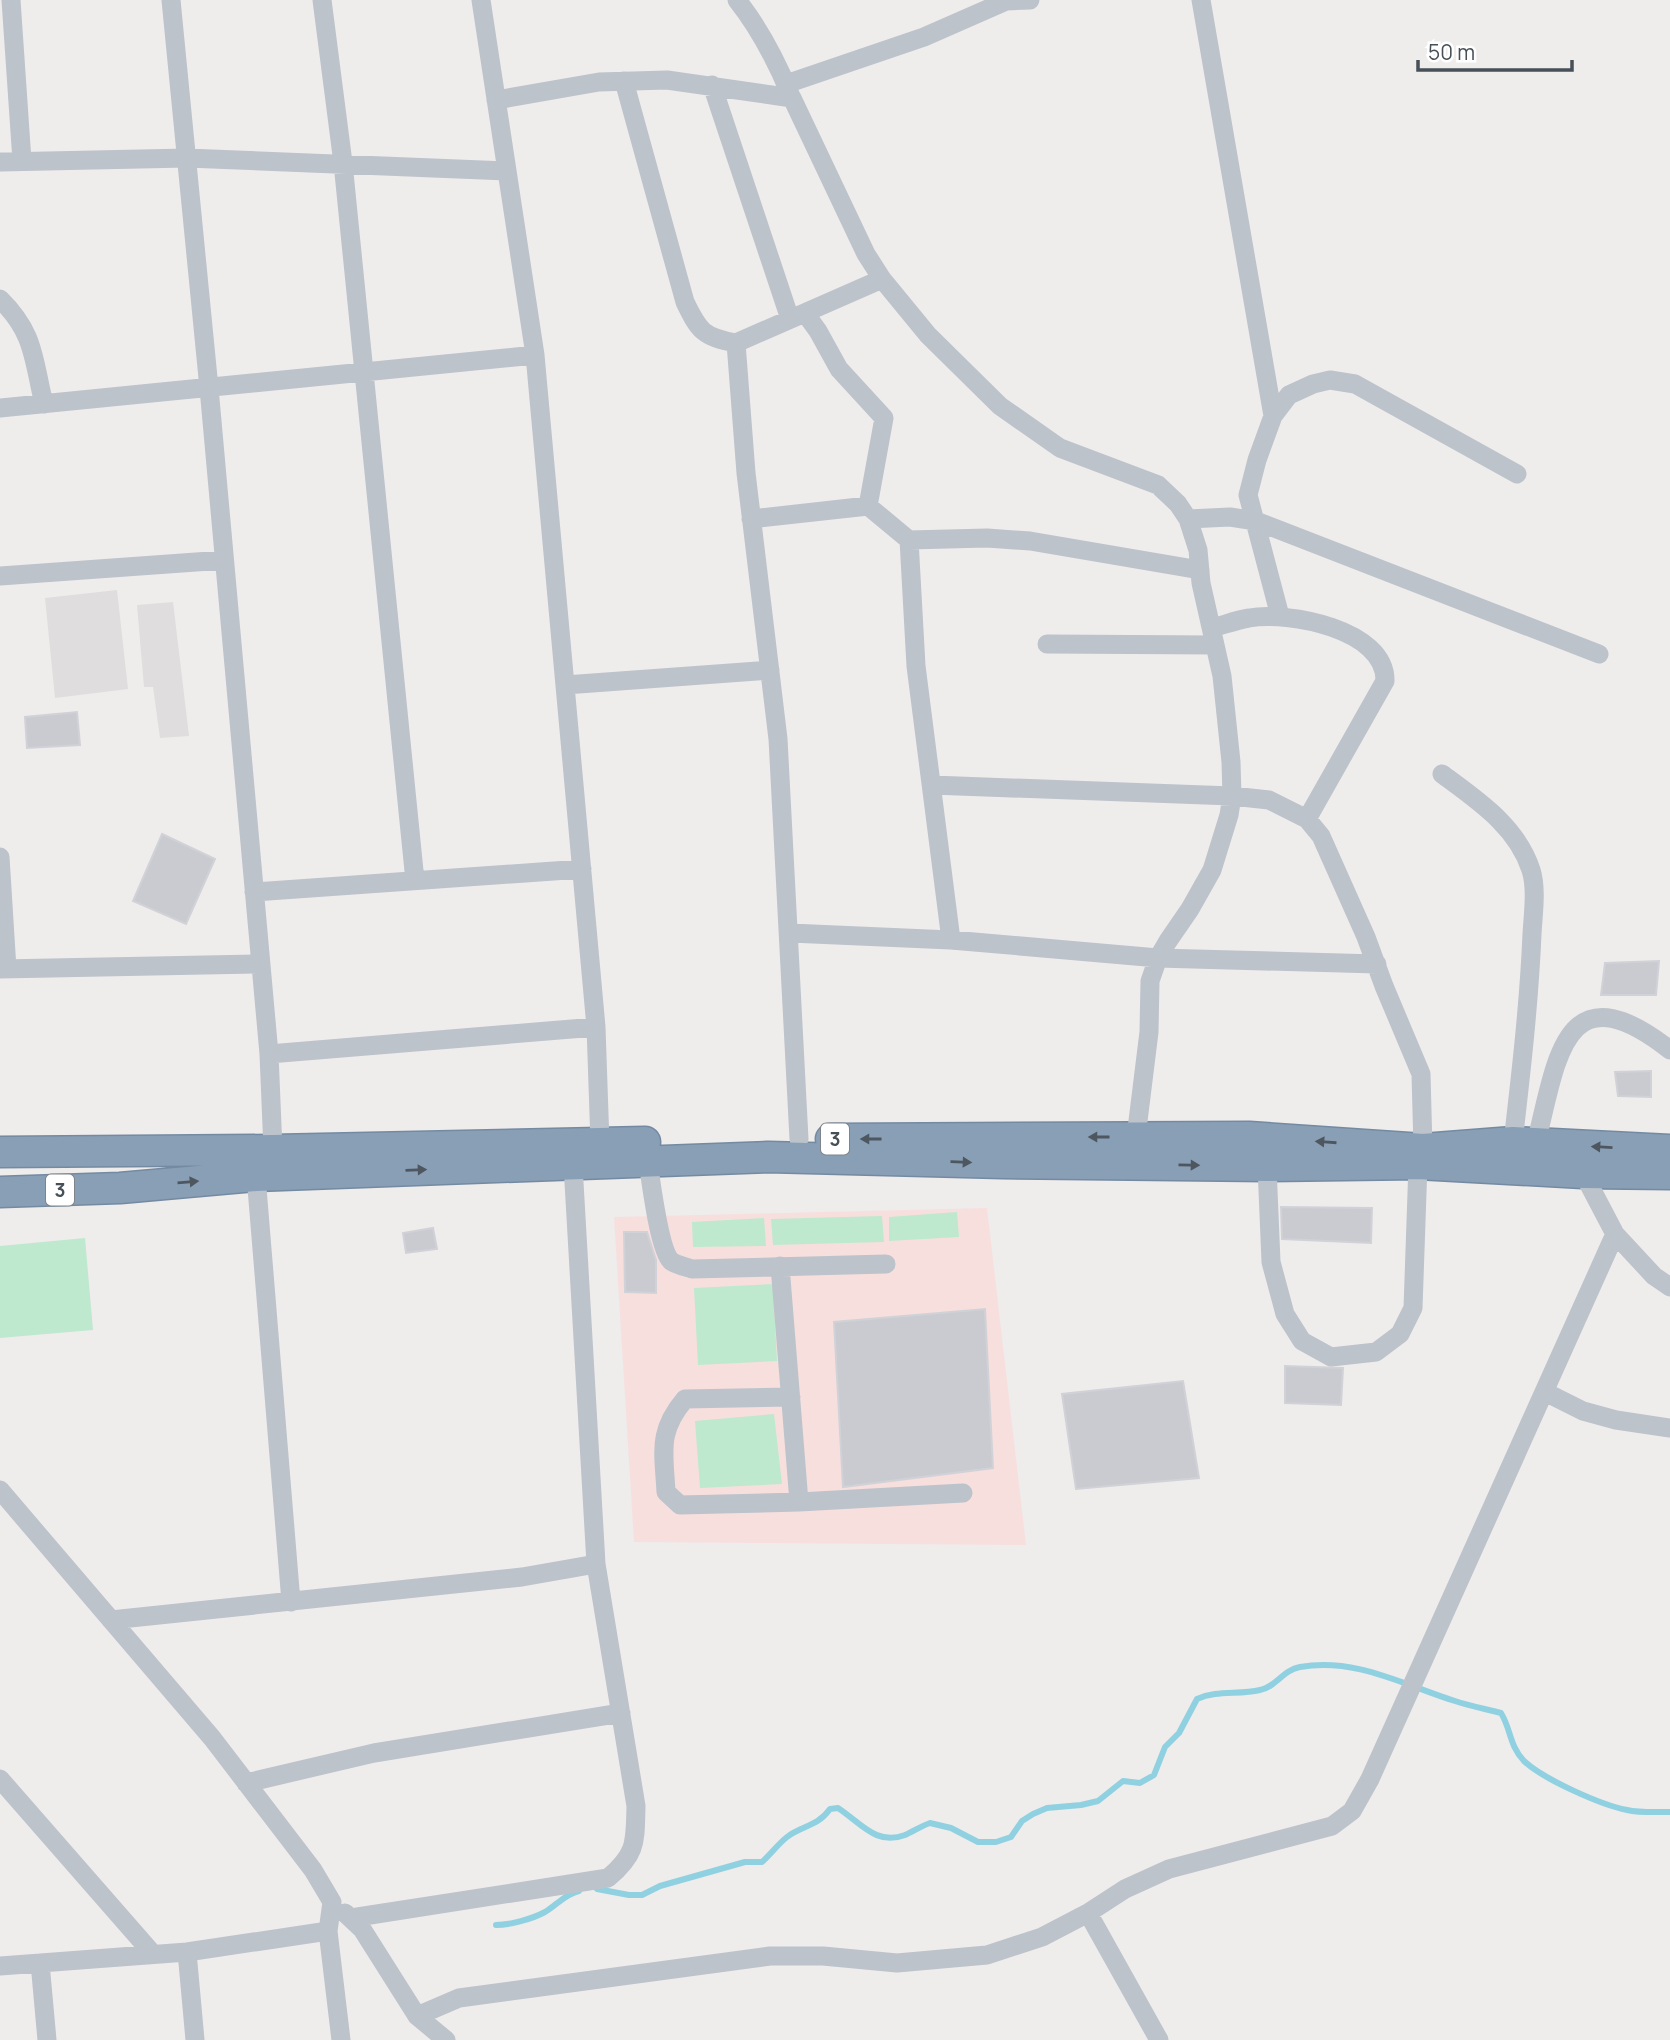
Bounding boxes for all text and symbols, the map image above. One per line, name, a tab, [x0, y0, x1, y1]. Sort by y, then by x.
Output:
scale bar	[1418, 28, 1572, 72]
text: 50 m	[1428, 38, 1475, 66]
road number: 3	[821, 1124, 849, 1154]
one-way arrow	[1087, 1131, 1109, 1143]
one-way arrow	[860, 1133, 882, 1145]
one-way arrow	[1315, 1136, 1337, 1147]
one-way arrow	[1591, 1141, 1613, 1152]
one-way arrow	[951, 1156, 973, 1167]
one-way arrow	[1178, 1159, 1200, 1171]
one-way arrow	[405, 1165, 427, 1176]
road number: 3	[46, 1174, 74, 1206]
one-way arrow	[178, 1176, 200, 1187]

